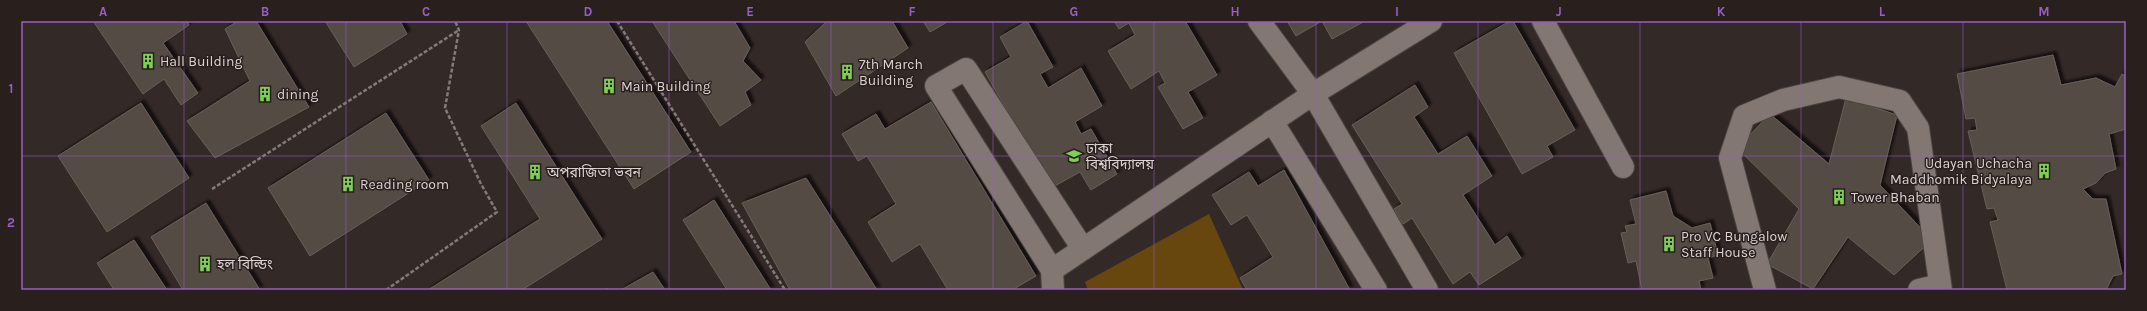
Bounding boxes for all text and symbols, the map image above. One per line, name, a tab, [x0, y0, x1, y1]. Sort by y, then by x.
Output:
text: A	[99, 4, 107, 19]
text: B	[261, 4, 269, 19]
text: C	[422, 4, 430, 19]
text: D	[584, 4, 593, 19]
text: E	[746, 4, 754, 19]
text: F	[908, 4, 916, 19]
text: G	[1070, 4, 1078, 19]
text: H	[1230, 4, 1240, 19]
text: I	[1395, 4, 1399, 19]
text: J	[1556, 4, 1562, 19]
text: K	[1717, 4, 1726, 19]
text: L	[1879, 4, 1886, 19]
text: M	[2038, 4, 2050, 19]
building icon: Hall Building	[139, 52, 157, 70]
place label: Hall Building	[160, 53, 242, 70]
place label: 7th March Building	[859, 56, 923, 89]
building icon: 7th March Building	[838, 63, 856, 81]
building icon: Main Building	[600, 77, 618, 95]
place label: Main Building	[621, 78, 711, 95]
text: 1	[9, 81, 13, 96]
building icon: dining	[256, 85, 274, 103]
place label: dining	[277, 86, 319, 103]
place label: ঢাকা বিশ্ববিদ্যালয়	[1085, 140, 1154, 173]
school or university icon: ঢাকা বিশ্ববিদ্যালয়	[1065, 147, 1083, 165]
place label: Udayan Uchacha Maddhomik Bidyalaya	[1890, 155, 2032, 188]
building icon: Udayan Uchacha Maddhomik Bidyalaya	[2035, 162, 2053, 180]
building icon: অপরাজিতা ভবন	[526, 163, 544, 181]
place label: অপরাজিতা ভবন	[546, 164, 641, 181]
building icon: Reading room	[339, 175, 357, 193]
place label: Reading room	[360, 176, 449, 193]
building icon: Tower Bhaban	[1830, 188, 1848, 206]
place label: Tower Bhaban	[1851, 189, 1940, 206]
text: 2	[7, 215, 15, 230]
place label: Pro VC Bungalow Staff House	[1681, 228, 1787, 261]
building icon: Pro VC Bungalow Staff House	[1660, 235, 1678, 253]
building icon: হল বিল্ডিং	[196, 255, 214, 273]
place label: হল বিল্ডিং	[216, 256, 273, 273]

